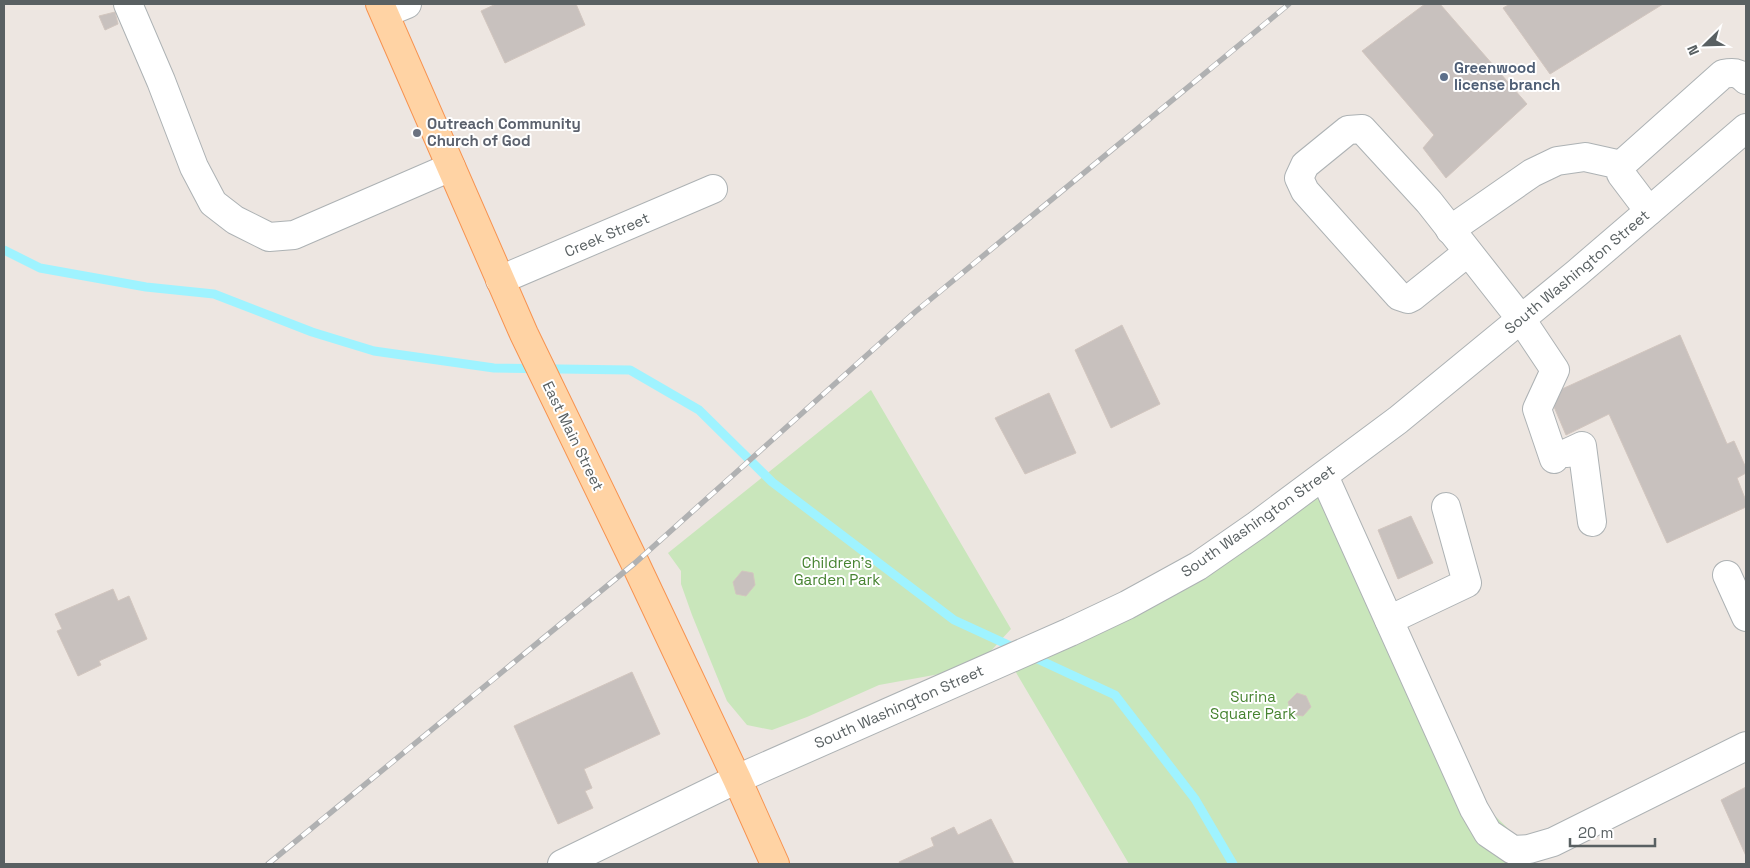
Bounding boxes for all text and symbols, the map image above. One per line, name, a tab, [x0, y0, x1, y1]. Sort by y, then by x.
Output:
north arrow	[1680, 20, 1730, 70]
text: N	[1683, 42, 1703, 58]
place label: Greenwood license branch	[1454, 58, 1560, 94]
marker: Greenwood license branch	[1438, 71, 1450, 83]
place label: Outreach Community Church of God	[427, 114, 581, 150]
marker: Outreach Community Church of God	[411, 127, 423, 139]
street label: South Washington Street	[1500, 205, 1653, 338]
street label: Creek Street	[561, 208, 652, 261]
street label: East Main Street	[539, 378, 608, 494]
street label: South Washington Street	[1177, 460, 1338, 581]
park label: Children's Garden Park	[794, 553, 880, 589]
street label: South Washington Street	[811, 661, 987, 753]
park label: Surina Square Park	[1210, 687, 1296, 723]
scale bar	[1570, 816, 1655, 848]
text: 20 m	[1578, 823, 1613, 842]

